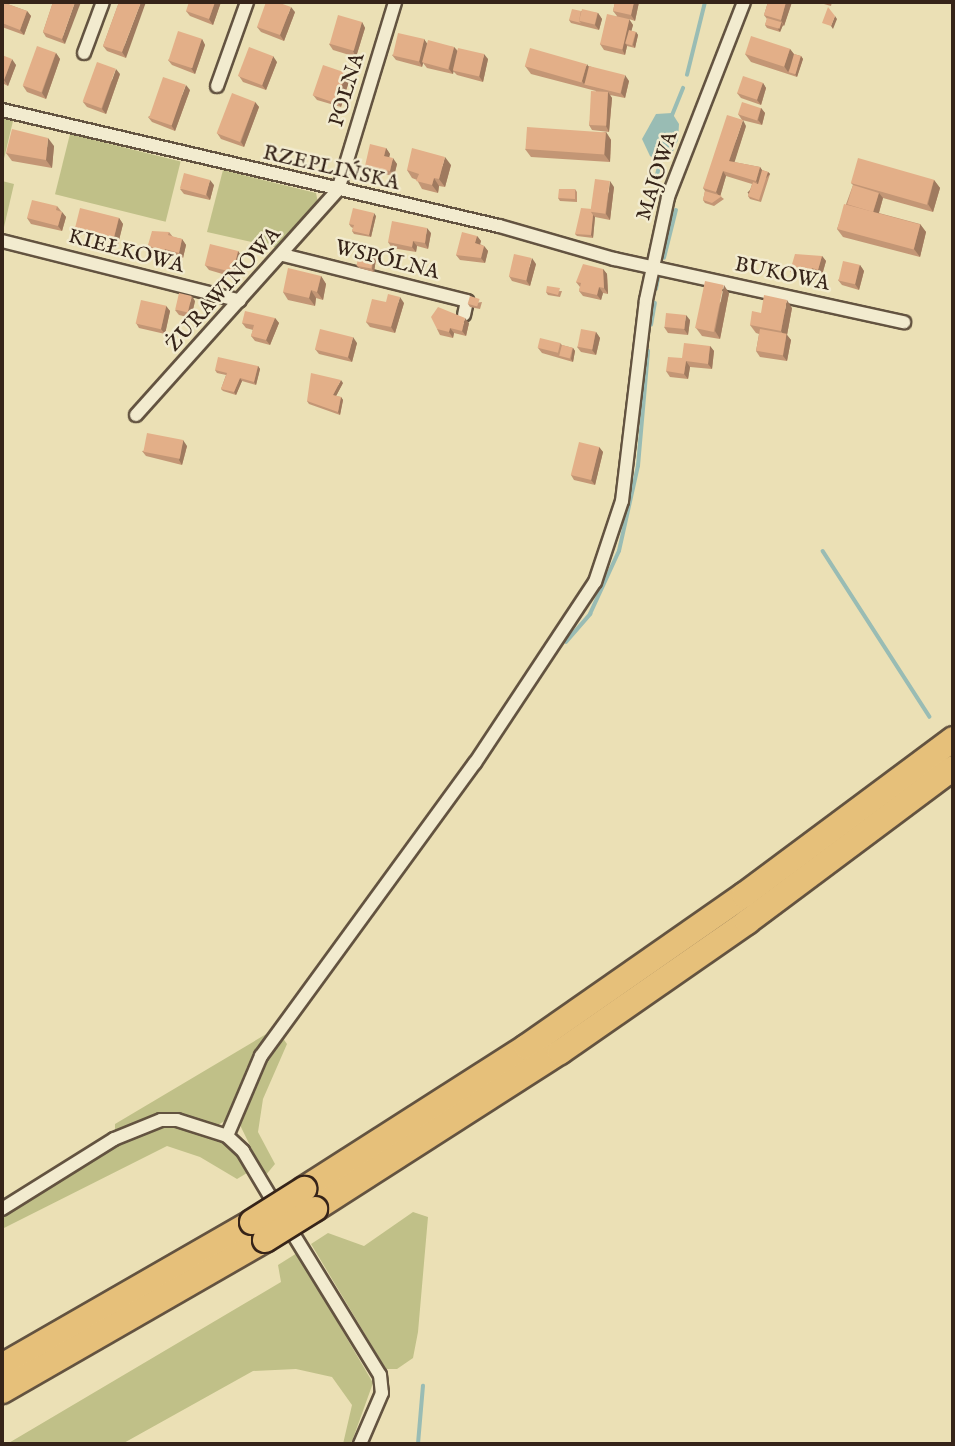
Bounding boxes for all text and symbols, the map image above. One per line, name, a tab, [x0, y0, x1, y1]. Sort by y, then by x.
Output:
street label: POLNA	[325, 50, 371, 130]
street label: MAJOWA	[632, 128, 684, 224]
street label: RZEPLIŃSKA	[260, 141, 402, 197]
street label: ŻURAWINOWA	[161, 222, 287, 358]
street label: KIEŁKOWA	[65, 224, 187, 280]
street label: WSPÓLNA	[332, 236, 442, 286]
street label: BUKOWA	[732, 253, 832, 297]

